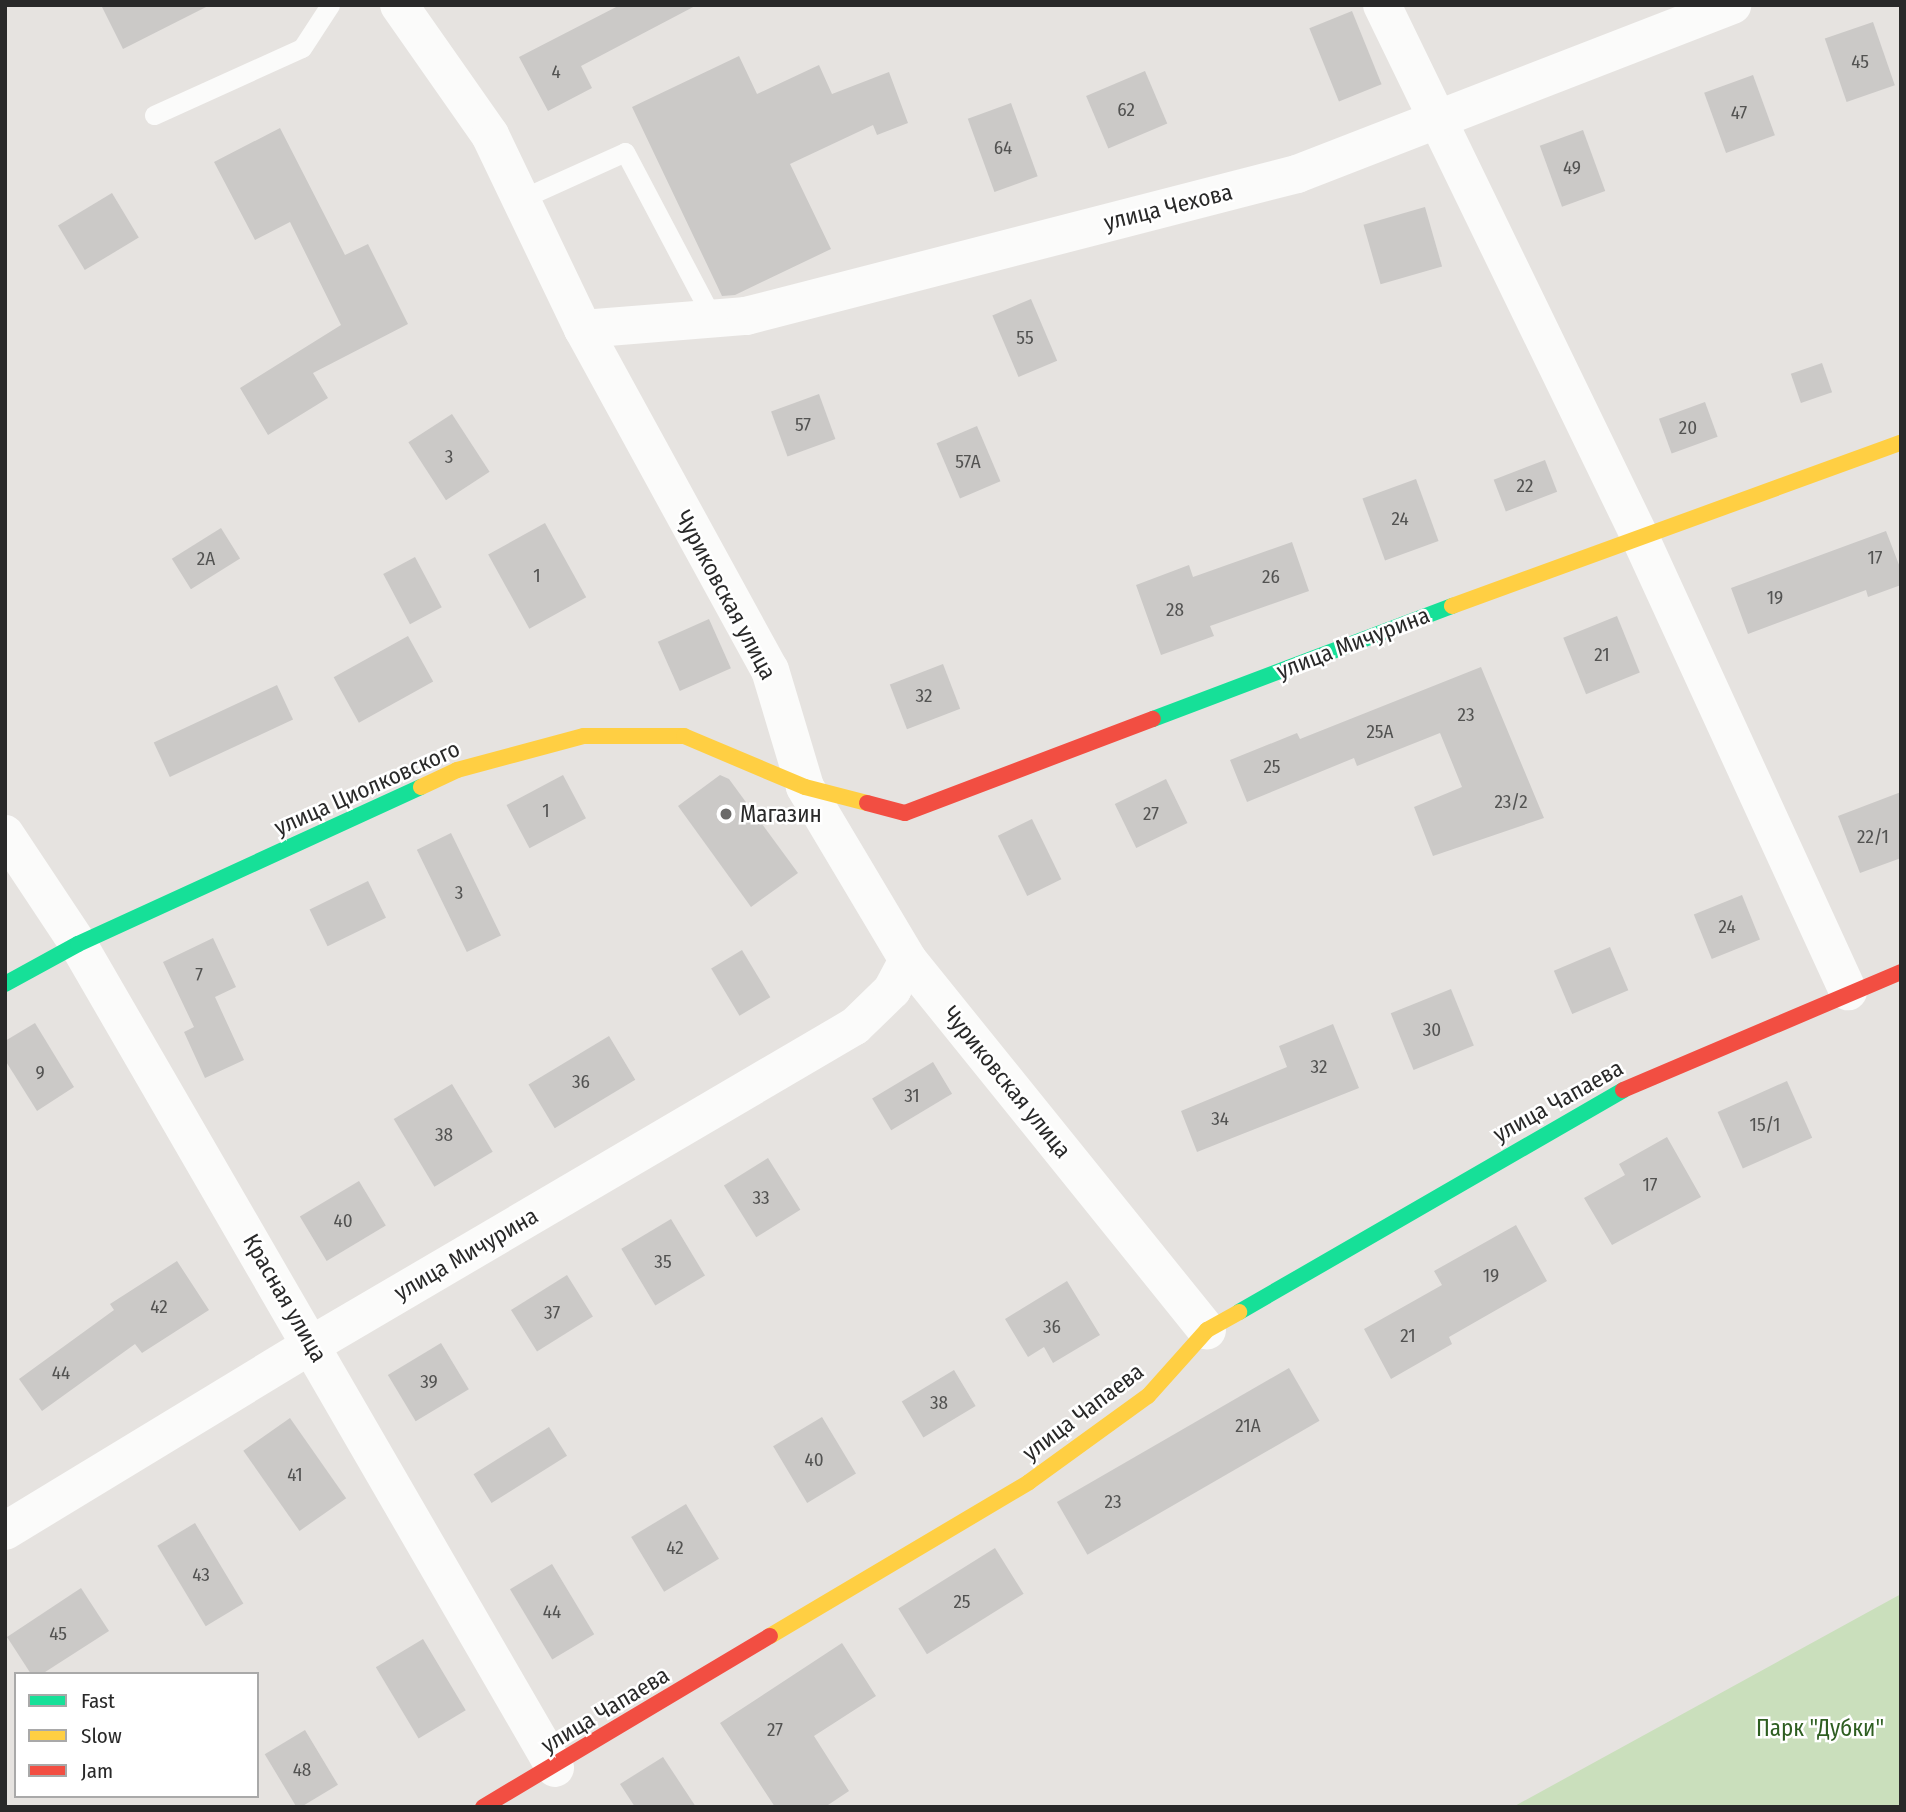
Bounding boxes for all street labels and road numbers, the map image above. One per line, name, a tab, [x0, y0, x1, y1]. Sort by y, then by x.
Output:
street label: улица Чехова	[1101, 178, 1235, 236]
street label: Чуриковская улица	[670, 506, 782, 684]
street label: улица Мичурина	[1273, 601, 1433, 685]
street label: улица Циолковского	[270, 735, 464, 841]
street label: Чуриковская улица	[937, 1000, 1077, 1164]
street label: улица Чапаева	[1488, 1054, 1628, 1148]
street label: улица Мичурина	[389, 1202, 543, 1306]
street label: Красная улица	[237, 1229, 333, 1367]
street label: улица Чапаева	[1017, 1358, 1149, 1466]
street label: улица Чапаева	[536, 1661, 674, 1759]

